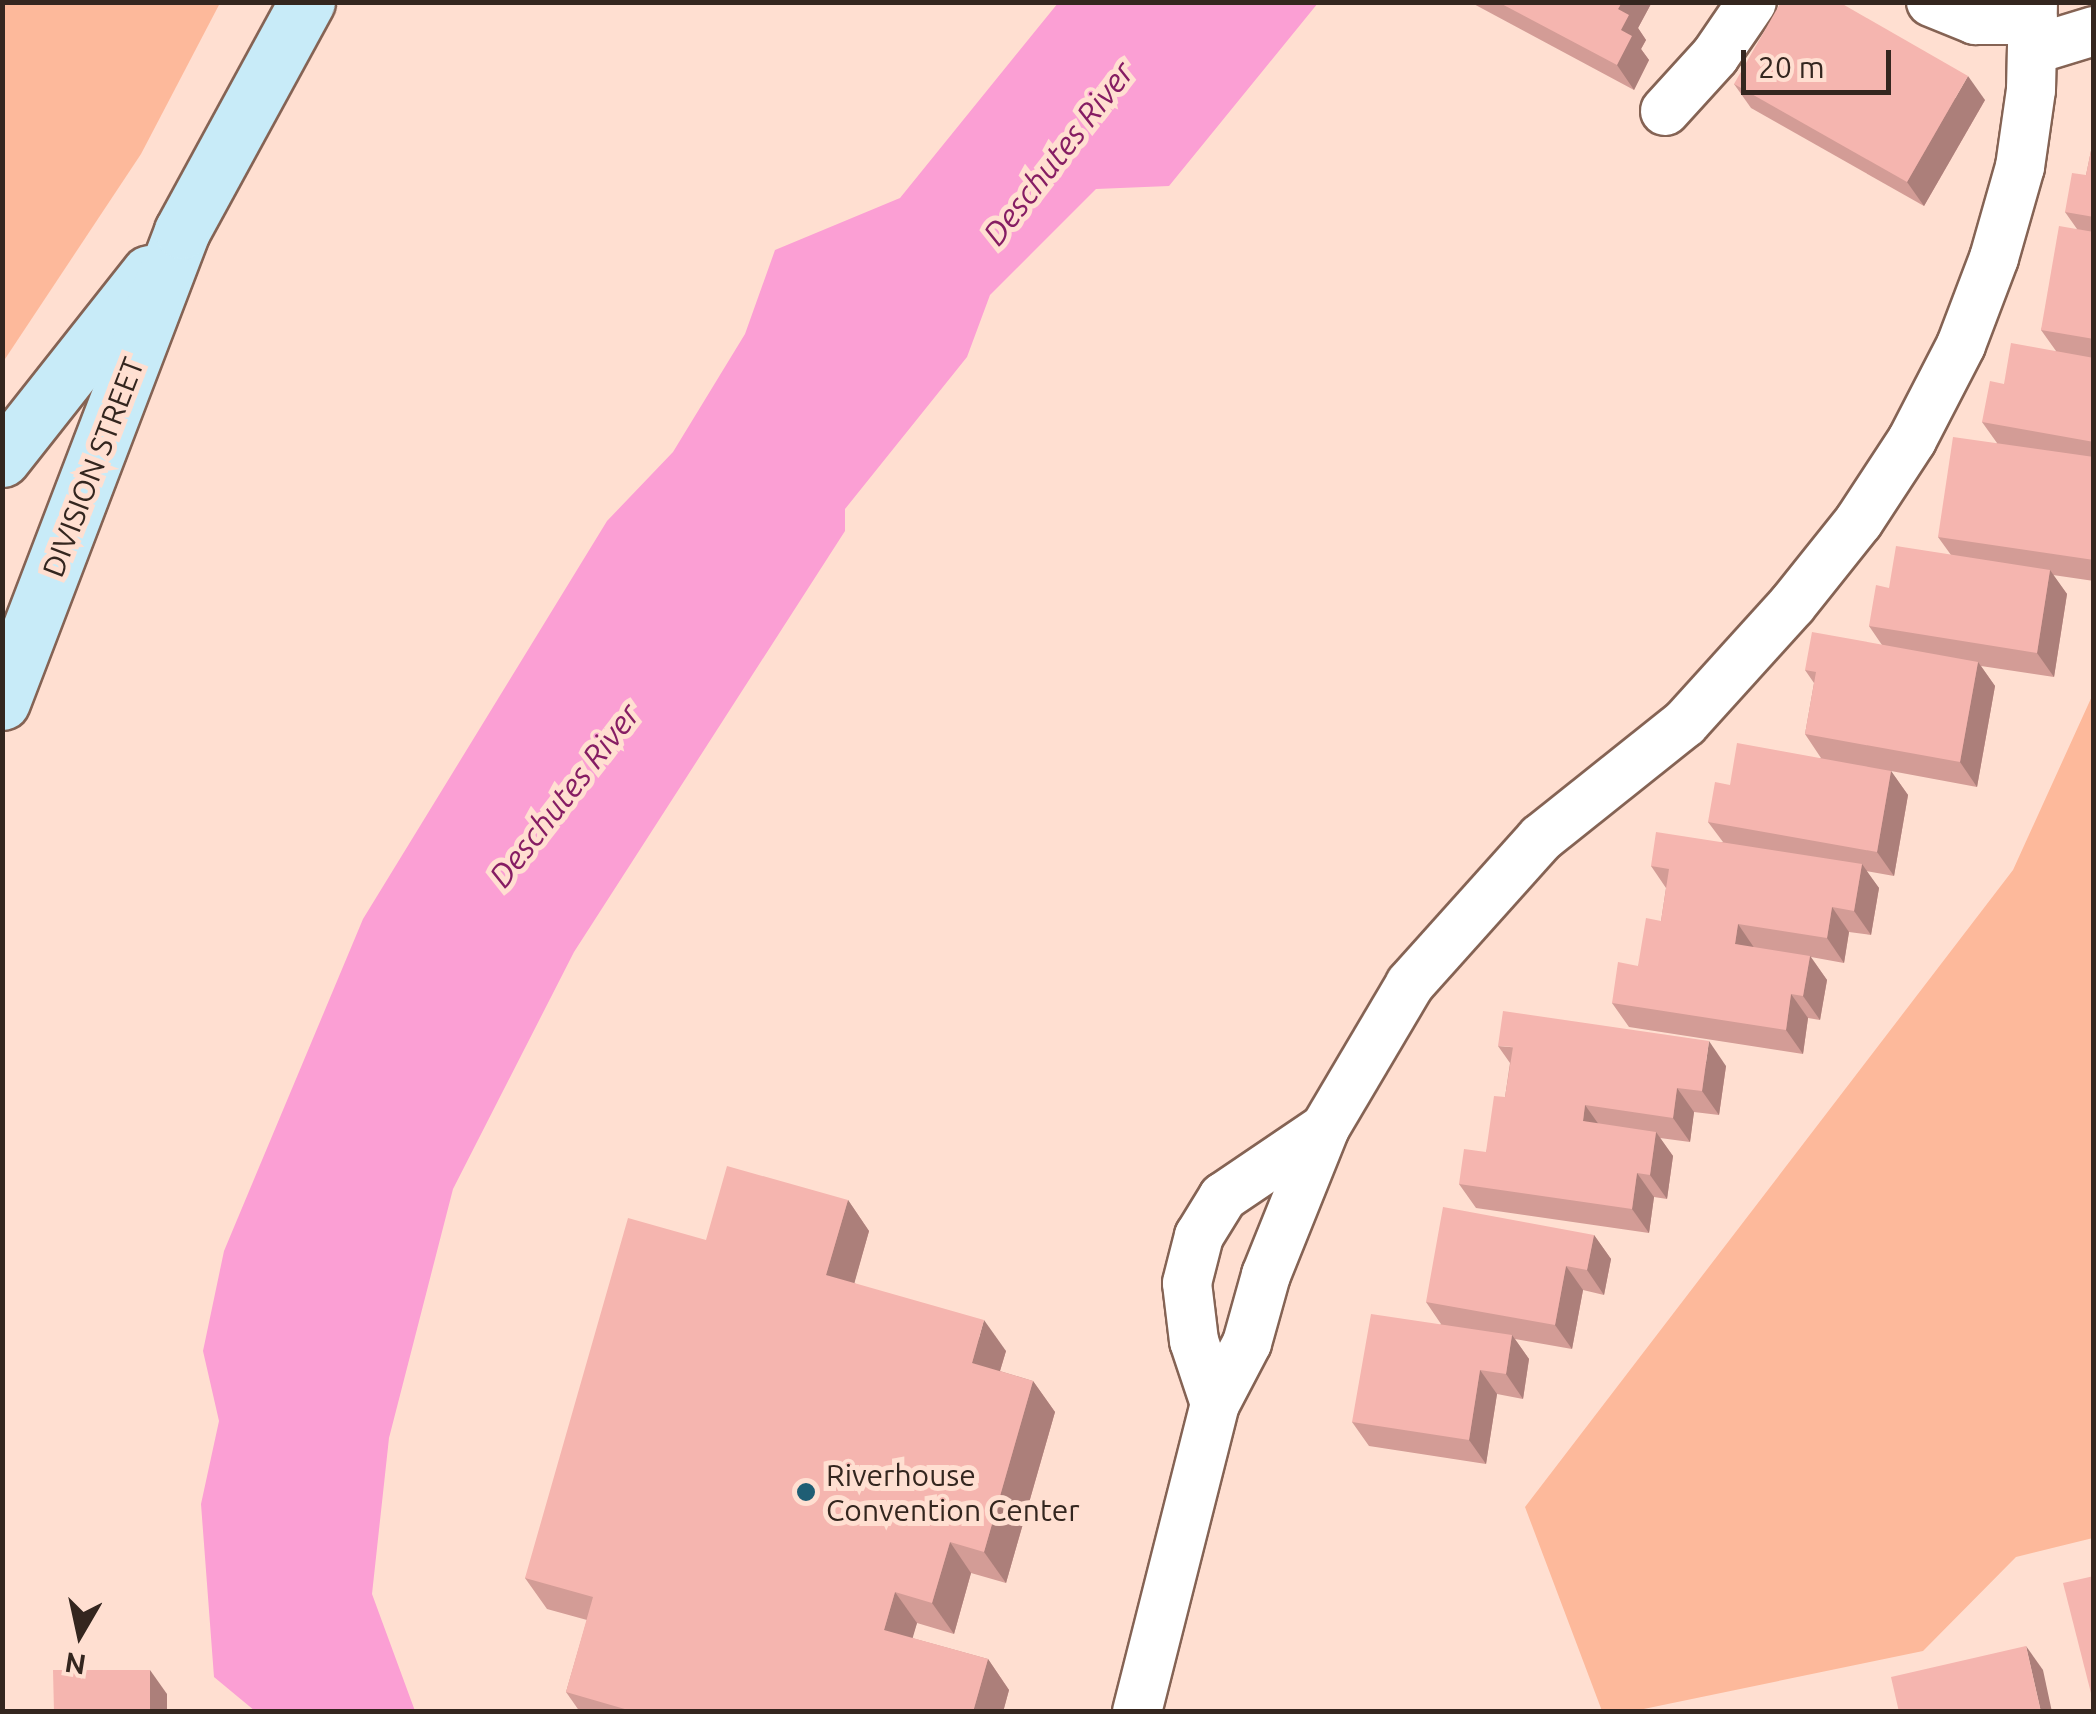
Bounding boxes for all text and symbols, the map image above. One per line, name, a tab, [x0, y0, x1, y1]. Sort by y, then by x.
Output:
scale bar	[1746, 30, 1896, 92]
text: 20 m	[1758, 50, 1825, 84]
water label: Deschutes River	[974, 54, 1142, 252]
street label: DIVISION STREET	[35, 352, 151, 582]
water label: Deschutes River	[480, 696, 648, 894]
place label: Riverhouse Convention Center	[826, 1457, 1080, 1528]
marker: Riverhouse Convention Center	[795, 1481, 817, 1503]
north arrow	[30, 1584, 130, 1684]
text: N	[62, 1647, 88, 1681]

